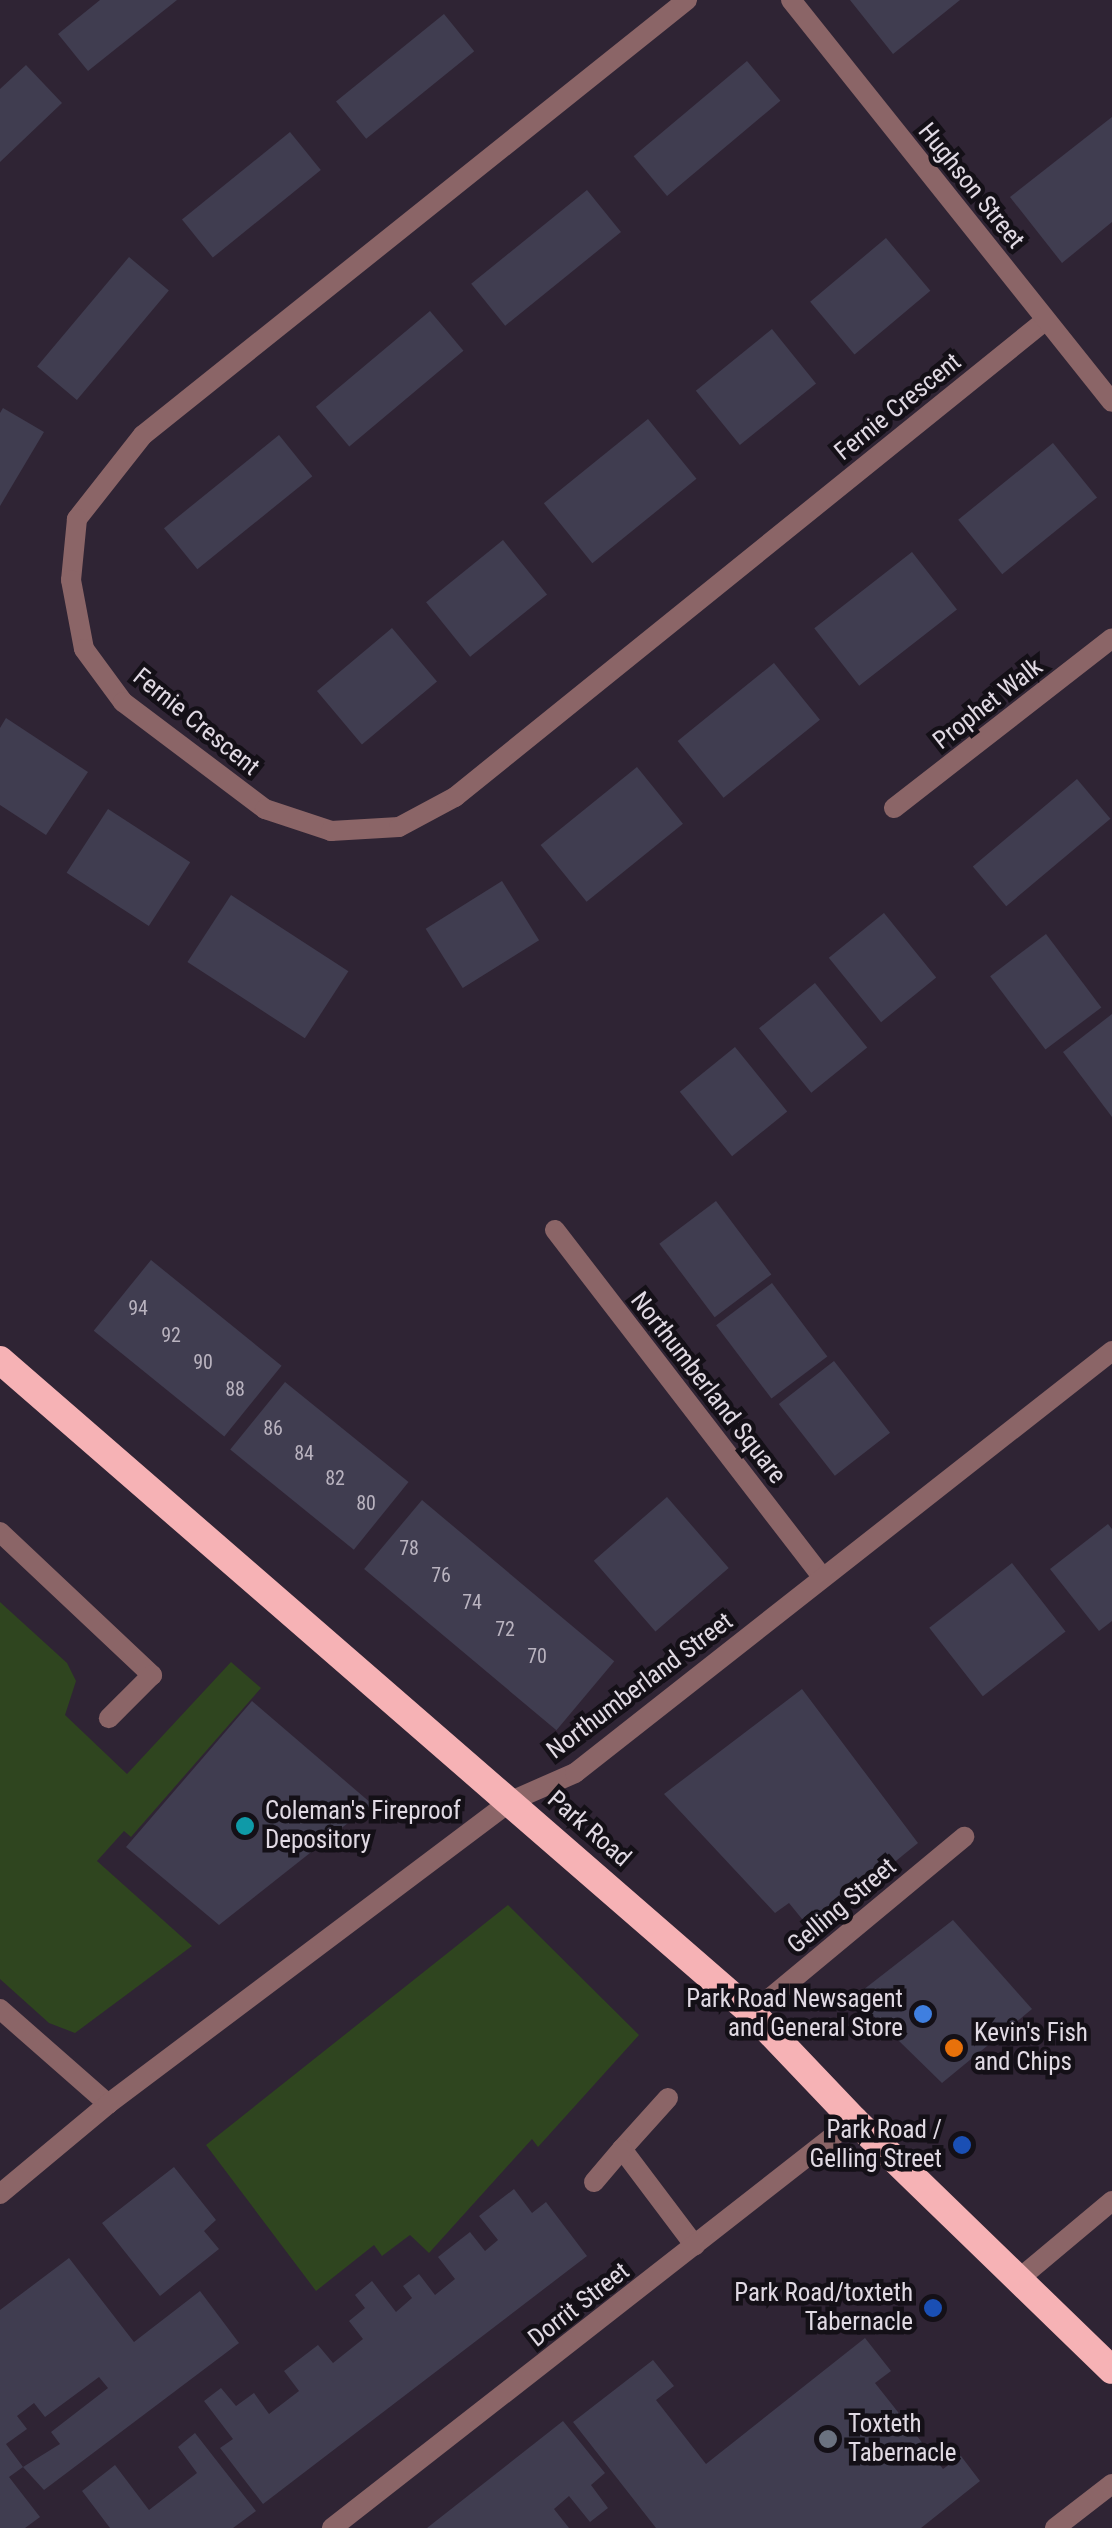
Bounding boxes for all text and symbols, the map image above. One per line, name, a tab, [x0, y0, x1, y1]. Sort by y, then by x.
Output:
street label: Hughson Street	[911, 117, 1031, 255]
street label: Fernie Crescent	[829, 347, 967, 467]
street label: Prophet Walk	[927, 652, 1049, 756]
street label: Fernie Crescent	[127, 662, 265, 782]
street label: Northumberland Square	[624, 1286, 792, 1490]
house number: 94	[128, 1296, 148, 1320]
house number: 92	[161, 1323, 181, 1347]
house number: 90	[193, 1350, 213, 1374]
house number: 88	[225, 1377, 245, 1401]
house number: 86	[263, 1416, 283, 1440]
house number: 84	[294, 1441, 314, 1465]
house number: 82	[325, 1466, 345, 1490]
house number: 80	[356, 1491, 376, 1515]
house number: 78	[399, 1536, 419, 1560]
house number: 76	[431, 1563, 451, 1587]
house number: 74	[462, 1590, 482, 1614]
street label: Northumberland Street	[541, 1606, 739, 1766]
house number: 72	[495, 1617, 515, 1641]
house number: 70	[527, 1644, 547, 1668]
street label: Park Road	[541, 1785, 637, 1873]
place label: Coleman's Fireproof Depository	[265, 1797, 461, 1856]
marker: Coleman's Fireproof Depository	[234, 1815, 256, 1837]
street label: Gelling Street	[782, 1852, 902, 1960]
place label: Park Road Newsagent and General Store	[686, 1985, 903, 2044]
marker: Park Road Newsagent and General Store	[912, 2003, 934, 2025]
place label: Kevin's Fish and Chips	[974, 2019, 1088, 2078]
marker: Kevin's Fish and Chips	[943, 2037, 965, 2059]
place label: Park Road / Gelling Street	[810, 2116, 942, 2175]
marker: Park Road / Gelling Street	[951, 2134, 973, 2156]
street label: Dorrit Street	[523, 2256, 635, 2354]
place label: Park Road/toxteth Tabernacle	[734, 2279, 913, 2338]
marker: Park Road/toxteth Tabernacle	[922, 2297, 944, 2319]
place label: Toxteth Tabernacle	[848, 2410, 956, 2469]
marker: Toxteth Tabernacle	[817, 2428, 839, 2450]

